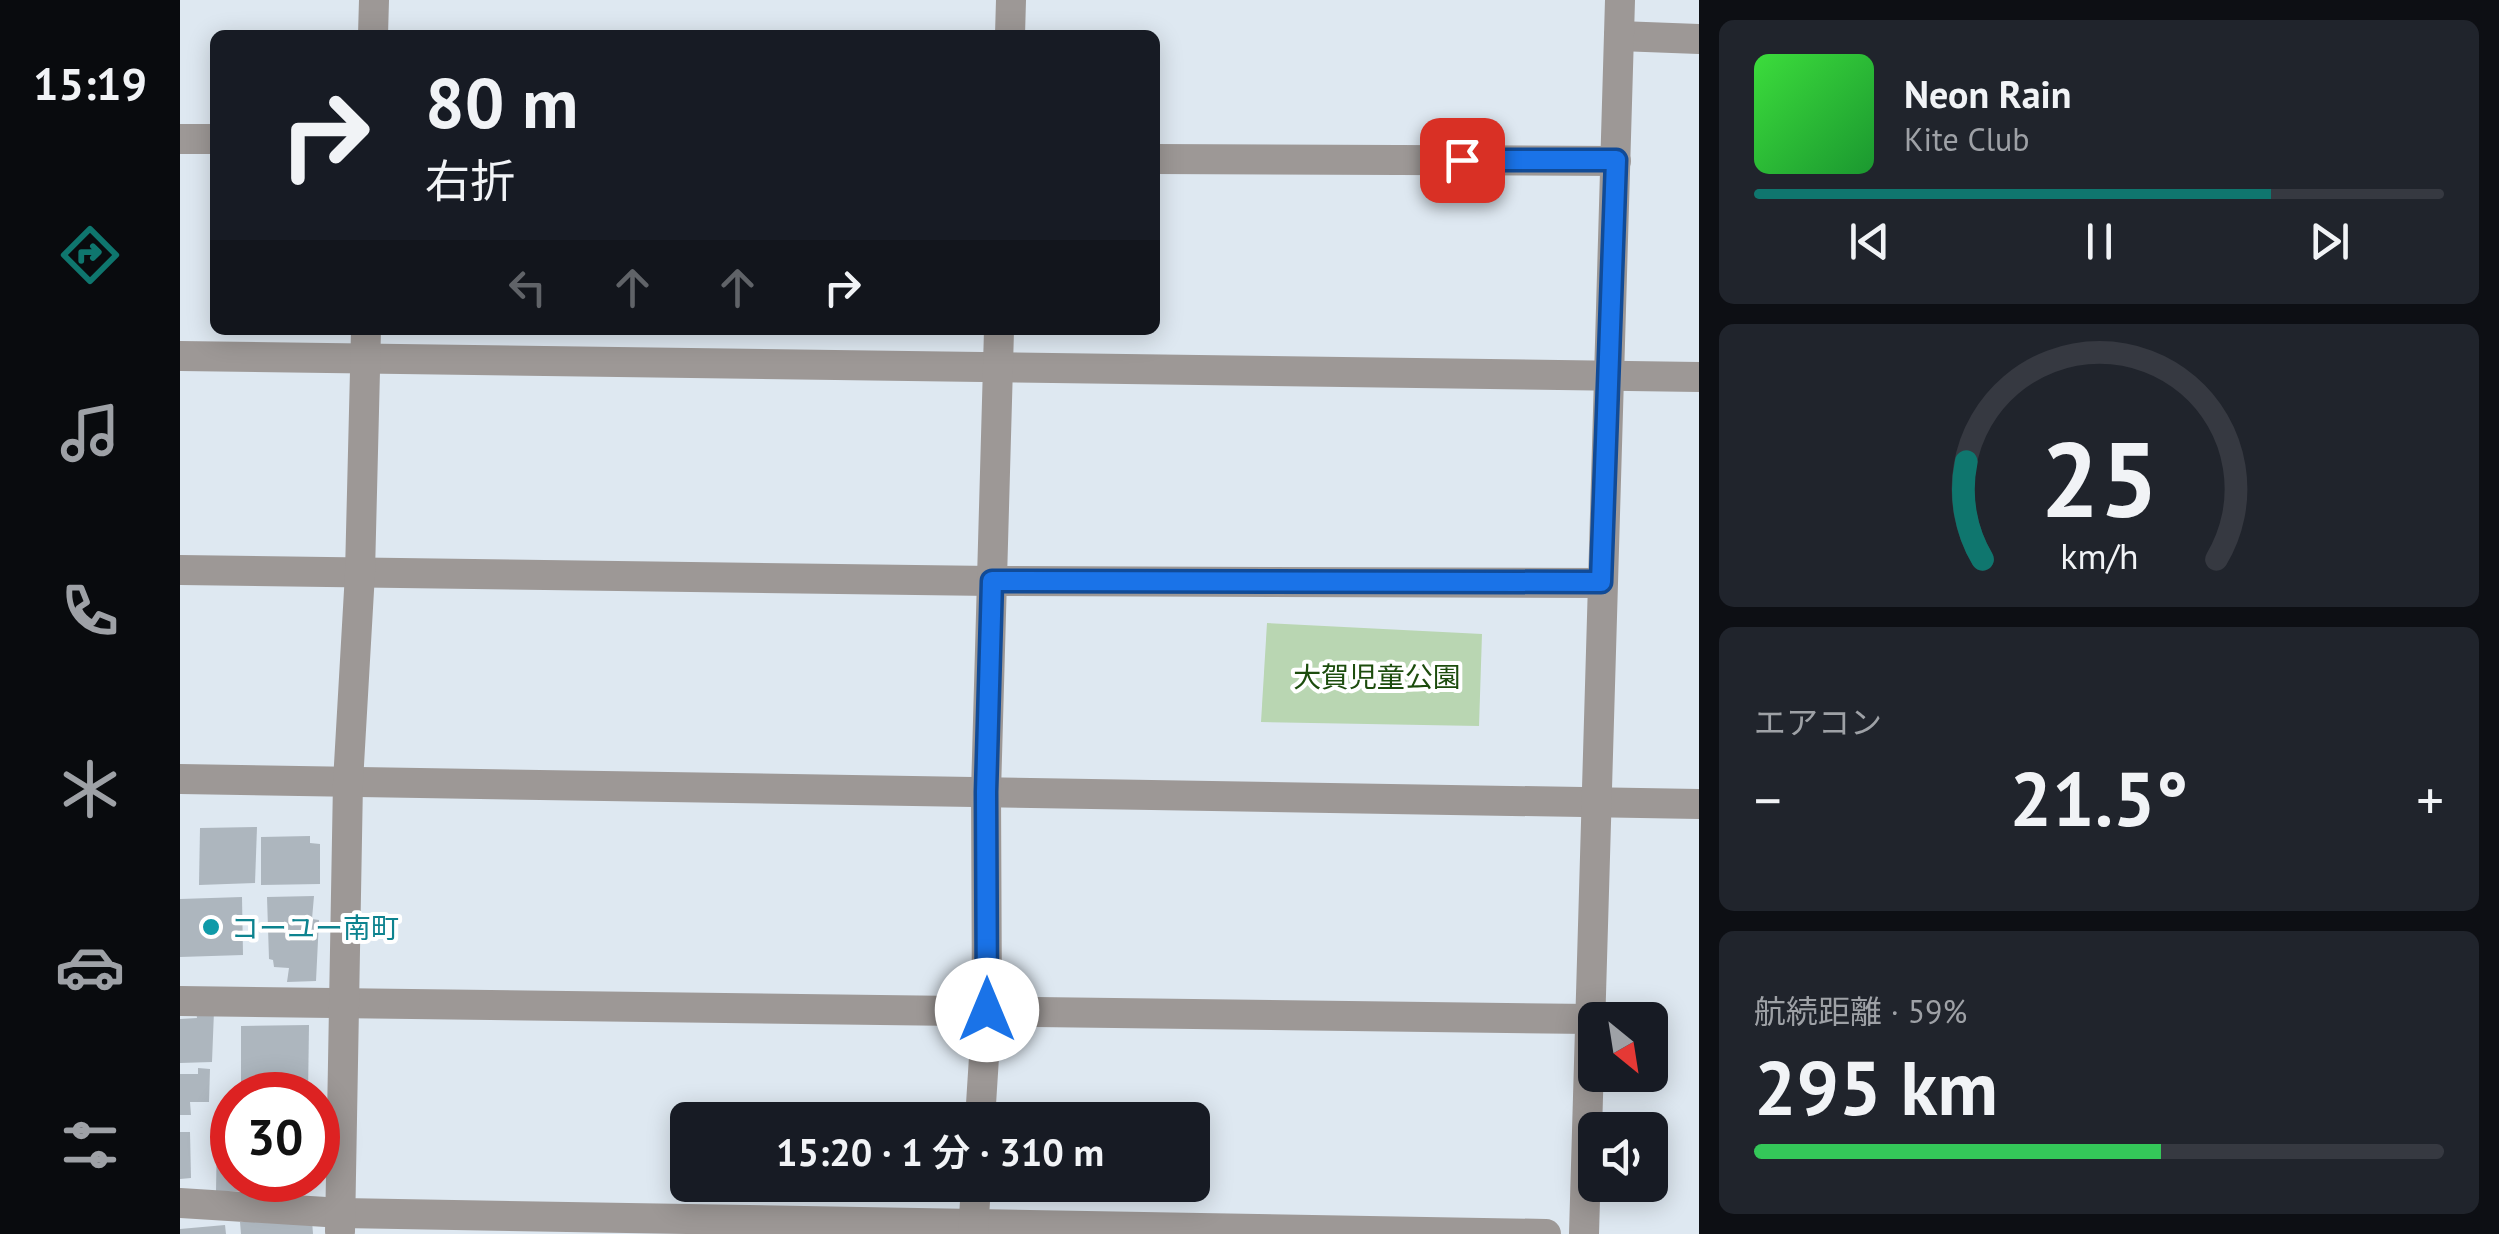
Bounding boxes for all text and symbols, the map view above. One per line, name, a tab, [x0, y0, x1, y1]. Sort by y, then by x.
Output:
text: 15:19	[33, 54, 147, 112]
text: 80 m	[425, 57, 578, 147]
text: Neon Rain	[1904, 69, 2071, 118]
icon: right	[260, 70, 390, 200]
pin	[1420, 118, 1505, 203]
text: Kite Club	[1904, 118, 2030, 160]
icon: arrive	[1435, 133, 1490, 188]
text: 右折	[425, 151, 515, 209]
icon: previous	[1842, 214, 1897, 269]
icon: pause	[2072, 214, 2127, 269]
icon: next	[2302, 214, 2357, 269]
icon: directions	[55, 220, 125, 290]
icon: left	[500, 260, 555, 315]
icon: ahead	[605, 260, 660, 315]
icon: ahead	[710, 260, 765, 315]
icon: right	[815, 260, 870, 315]
icon: music	[55, 398, 125, 468]
text: 25	[2040, 411, 2158, 546]
text: km/h	[2060, 533, 2138, 579]
icon: phone	[55, 576, 125, 646]
park label: 大賀児童公園	[1293, 658, 1461, 695]
text: エアコン	[1754, 701, 1882, 743]
text: 21.5°	[2010, 750, 2188, 847]
icon: climate	[55, 754, 125, 824]
text: −	[1754, 764, 1782, 835]
text: +	[2416, 764, 2444, 835]
place label: コーユー南町	[231, 909, 399, 946]
marker: コーユー南町	[200, 916, 222, 938]
icon: car	[55, 932, 125, 1002]
position arrow	[935, 958, 1039, 1062]
text: 航続距離 · 59%	[1754, 990, 1967, 1032]
north arrow	[1578, 1002, 1668, 1092]
map controls	[1578, 1002, 1668, 1202]
text: 295 km	[1754, 1039, 1998, 1136]
speed limit sign: 30	[210, 1072, 340, 1202]
icon: filters	[55, 1110, 125, 1180]
button: sound	[1578, 1112, 1668, 1202]
text: 15:20 · 1 分 · 310 m	[776, 1127, 1104, 1176]

